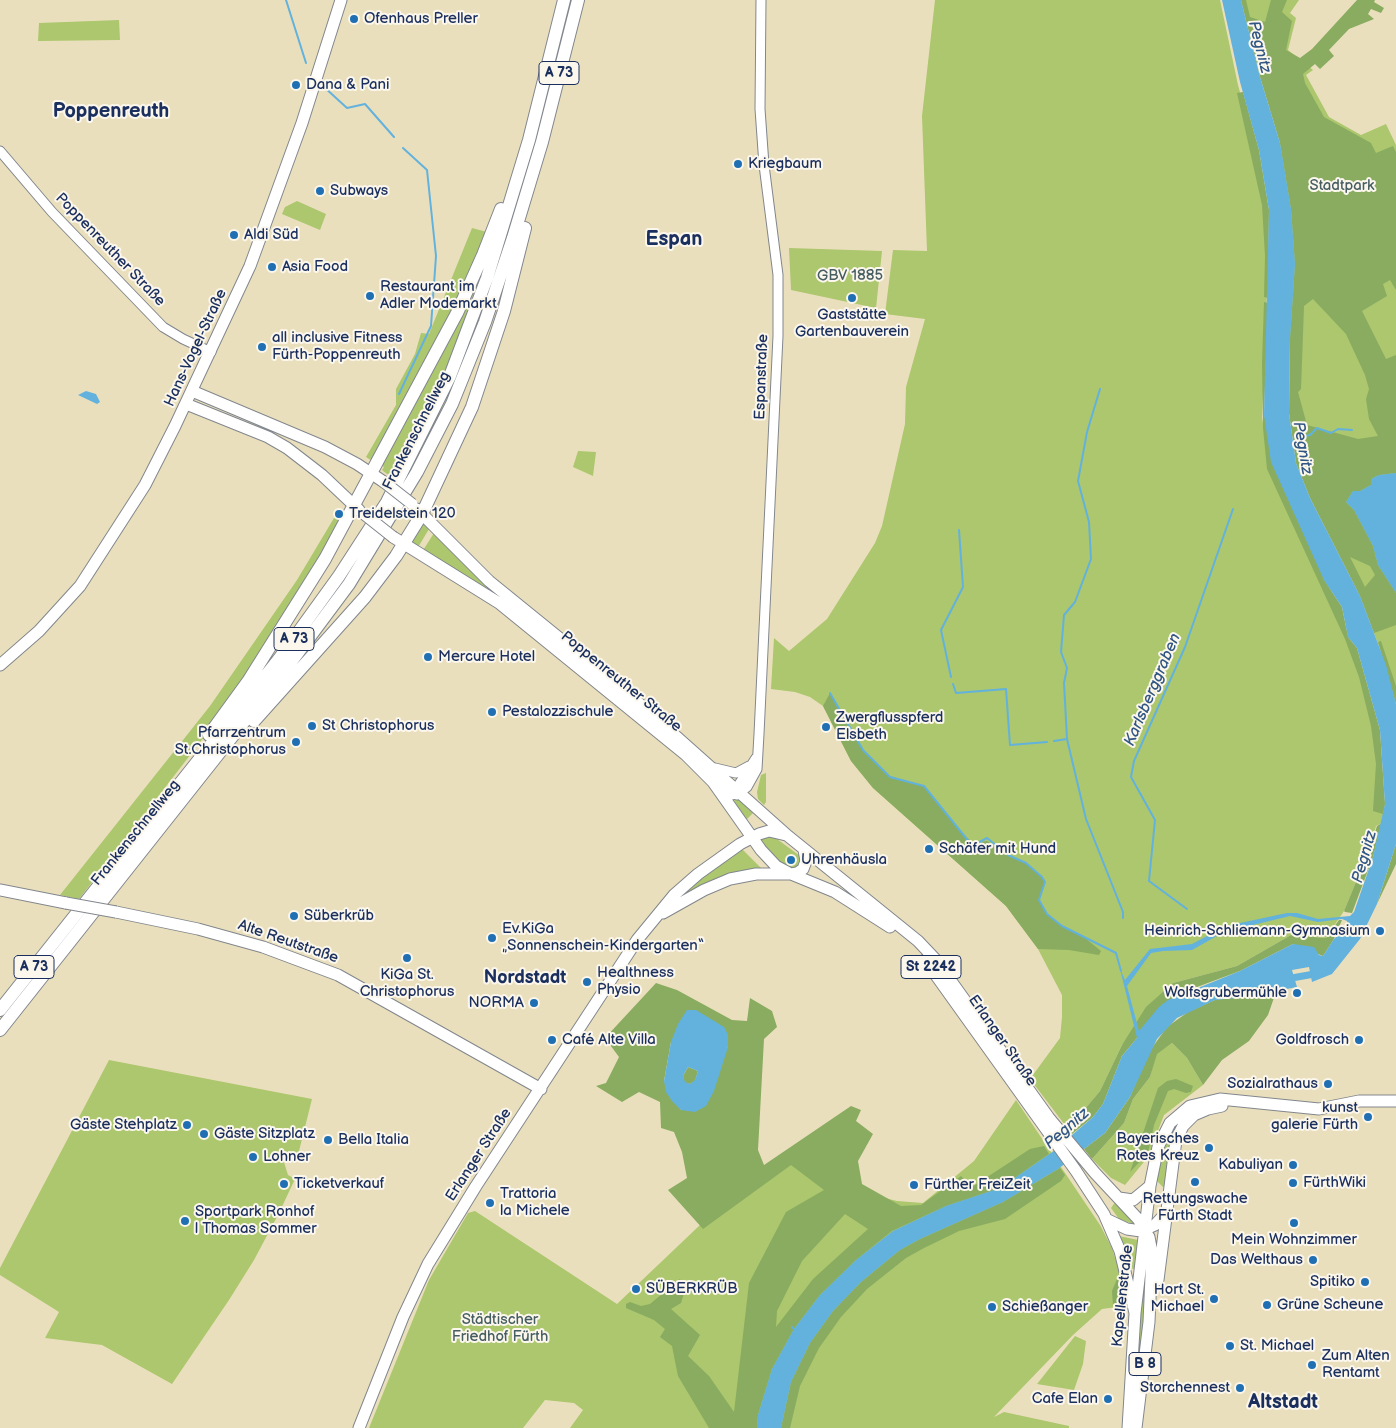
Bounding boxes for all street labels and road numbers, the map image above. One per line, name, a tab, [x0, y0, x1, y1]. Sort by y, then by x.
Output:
road number: A 73	[539, 62, 579, 84]
street label: Poppenreuther Straße	[51, 190, 169, 310]
street label: Hans-Vogel-Straße	[161, 286, 231, 410]
street label: Espanstraße	[752, 334, 772, 420]
street label: Frankenschnellweg	[379, 369, 455, 493]
road number: A 73	[274, 628, 314, 650]
street label: Poppenreuther Straße	[557, 628, 685, 736]
street label: Frankenschnellweg	[88, 777, 184, 889]
street label: Alte Reutstraße	[235, 916, 341, 968]
road number: A 73	[14, 956, 54, 979]
road number: St 2242	[901, 956, 961, 979]
street label: Erlanger Straße	[964, 992, 1040, 1090]
street label: Erlanger Straße	[442, 1105, 516, 1205]
street label: Kapellenstraße	[1109, 1244, 1137, 1348]
road number: B 8	[1129, 1352, 1161, 1376]

